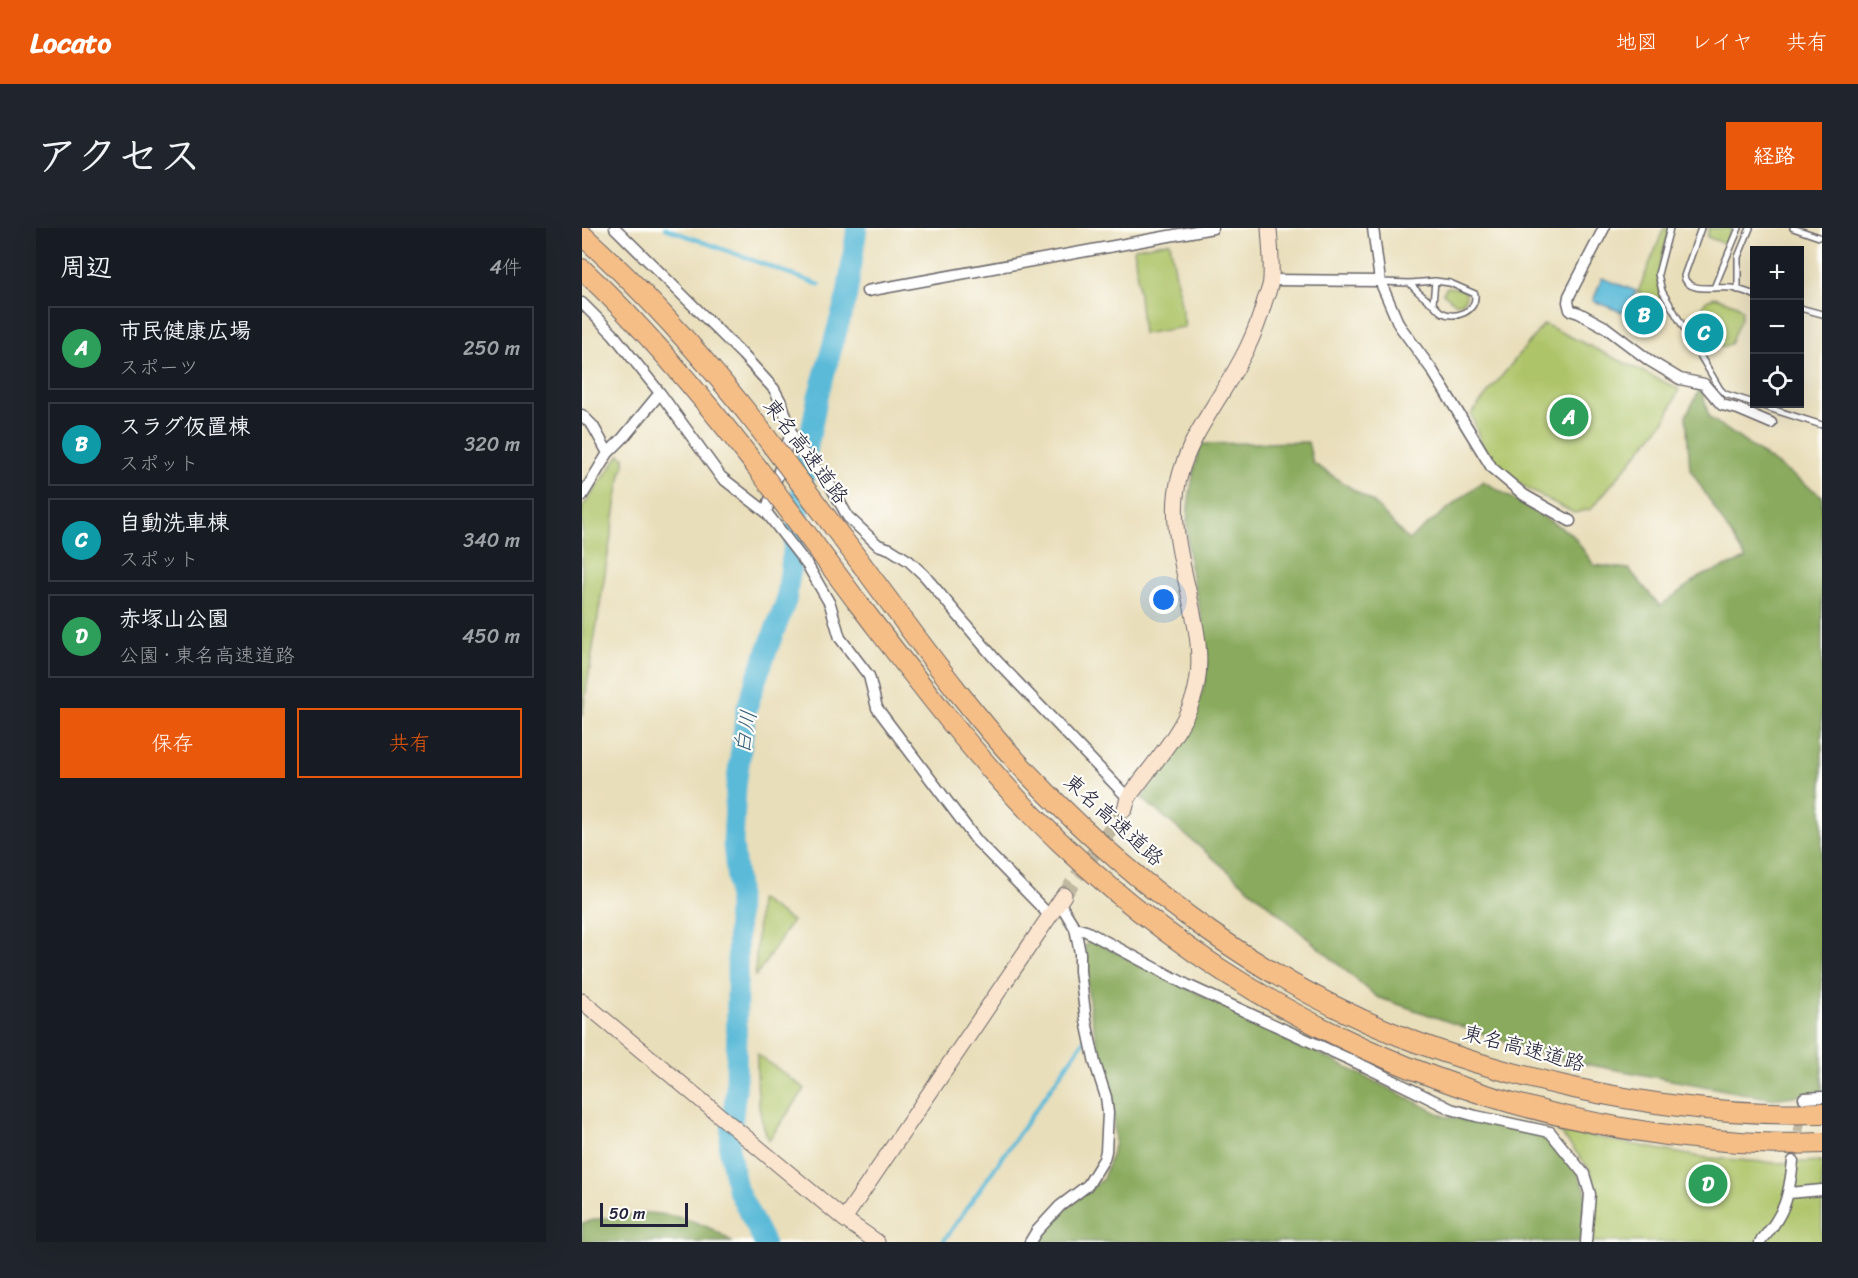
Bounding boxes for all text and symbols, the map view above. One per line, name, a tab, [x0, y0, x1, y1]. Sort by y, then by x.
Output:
text: Locato	[30, 18, 111, 67]
text: 地図	[1616, 23, 1658, 61]
text: レイヤ	[1691, 23, 1753, 61]
text: 共有	[1786, 23, 1828, 61]
text: アクセス	[36, 119, 201, 193]
button: 経路	[1726, 122, 1822, 190]
text: 周辺	[60, 244, 112, 290]
map controls	[1750, 246, 1804, 408]
button: +	[1750, 246, 1804, 300]
text: 4件	[490, 250, 522, 285]
pin: B	[1624, 292, 1664, 338]
button: −	[1750, 300, 1804, 354]
pin: C	[1684, 310, 1724, 356]
text: 市民健康広場	[119, 311, 251, 350]
text: A	[75, 331, 88, 366]
text: 250 m	[463, 331, 520, 366]
text: スポーツ	[119, 350, 199, 385]
button: locate	[1750, 354, 1804, 408]
street label: 東名高速道路	[753, 389, 859, 513]
pin: A	[1550, 394, 1588, 440]
text: スラグ仮置棟	[119, 407, 250, 446]
text: B	[75, 427, 88, 462]
text: 320 m	[464, 427, 520, 462]
text: スポット	[119, 446, 199, 481]
text: 自動洗車棟	[119, 503, 229, 542]
text: C	[75, 523, 88, 558]
text: 340 m	[463, 523, 520, 558]
text: スポット	[119, 542, 199, 577]
your location	[1149, 585, 1178, 614]
text: 赤塚山公園	[119, 599, 229, 638]
text: D	[76, 619, 87, 654]
text: 450 m	[462, 619, 520, 654]
text: 公園 · 東名高速道路	[119, 638, 295, 673]
water label: 白川	[722, 707, 768, 757]
button: 保存	[60, 708, 285, 778]
button: 共有	[297, 708, 522, 778]
street label: 東名高速道路	[1054, 764, 1174, 876]
street label: 東名高速道路	[1458, 1013, 1590, 1083]
pin: D	[1688, 1162, 1728, 1206]
text: 50 m	[609, 1199, 645, 1228]
scale bar	[600, 1200, 688, 1228]

